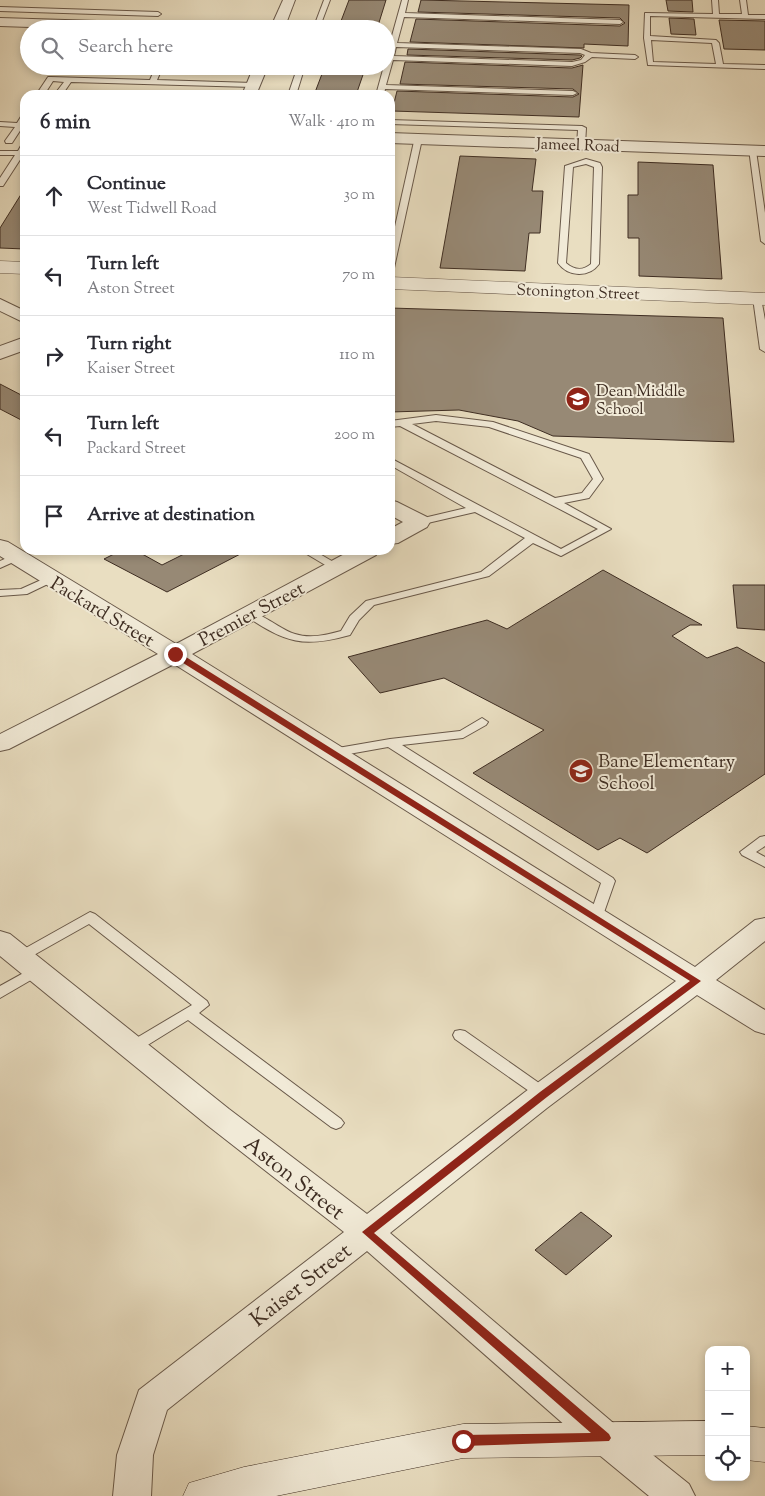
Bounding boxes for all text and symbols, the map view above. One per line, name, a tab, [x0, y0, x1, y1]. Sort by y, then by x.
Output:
search box	[20, 20, 395, 75]
icon: search	[38, 34, 66, 62]
text: Search here	[78, 34, 173, 61]
text: 6 min	[40, 108, 91, 138]
text: Walk · 410 m	[288, 111, 375, 134]
street label: Jameel Road	[535, 134, 620, 159]
text: Continue	[87, 171, 166, 198]
icon: ahead	[40, 182, 68, 210]
text: 30 m	[344, 184, 375, 207]
text: West Tidwell Road	[87, 198, 217, 221]
text: Turn left	[87, 251, 159, 278]
icon: left	[40, 262, 68, 290]
text: 70 m	[342, 264, 375, 287]
text: Aston Street	[87, 278, 175, 301]
street label: Stonington Street	[516, 280, 640, 307]
text: Turn right	[87, 331, 171, 358]
icon: right	[40, 342, 68, 370]
text: 110 m	[339, 344, 375, 367]
text: Kaiser Street	[87, 358, 175, 381]
place label: Dean Middle School	[596, 381, 685, 422]
school or university icon: Dean Middle School	[565, 386, 591, 412]
text: Turn left	[87, 411, 159, 438]
icon: left	[40, 422, 68, 450]
text: 200 m	[334, 424, 375, 447]
text: Packard Street	[87, 438, 186, 461]
icon: arrive	[40, 502, 68, 530]
text: Arrive at destination	[87, 502, 255, 529]
street label: Packard Street	[45, 571, 159, 655]
street label: Premier Street	[194, 576, 310, 654]
route end	[164, 643, 187, 666]
place label: Bane Elementary School	[598, 749, 736, 798]
school or university icon: Bane Elementary School	[568, 758, 594, 784]
street label: Aston Street	[236, 1130, 351, 1229]
street label: Kaiser Street	[244, 1236, 360, 1336]
map controls	[705, 1346, 750, 1481]
button: +	[705, 1346, 750, 1391]
button: −	[705, 1391, 750, 1436]
route start	[452, 1430, 475, 1453]
button: locate	[705, 1436, 750, 1481]

